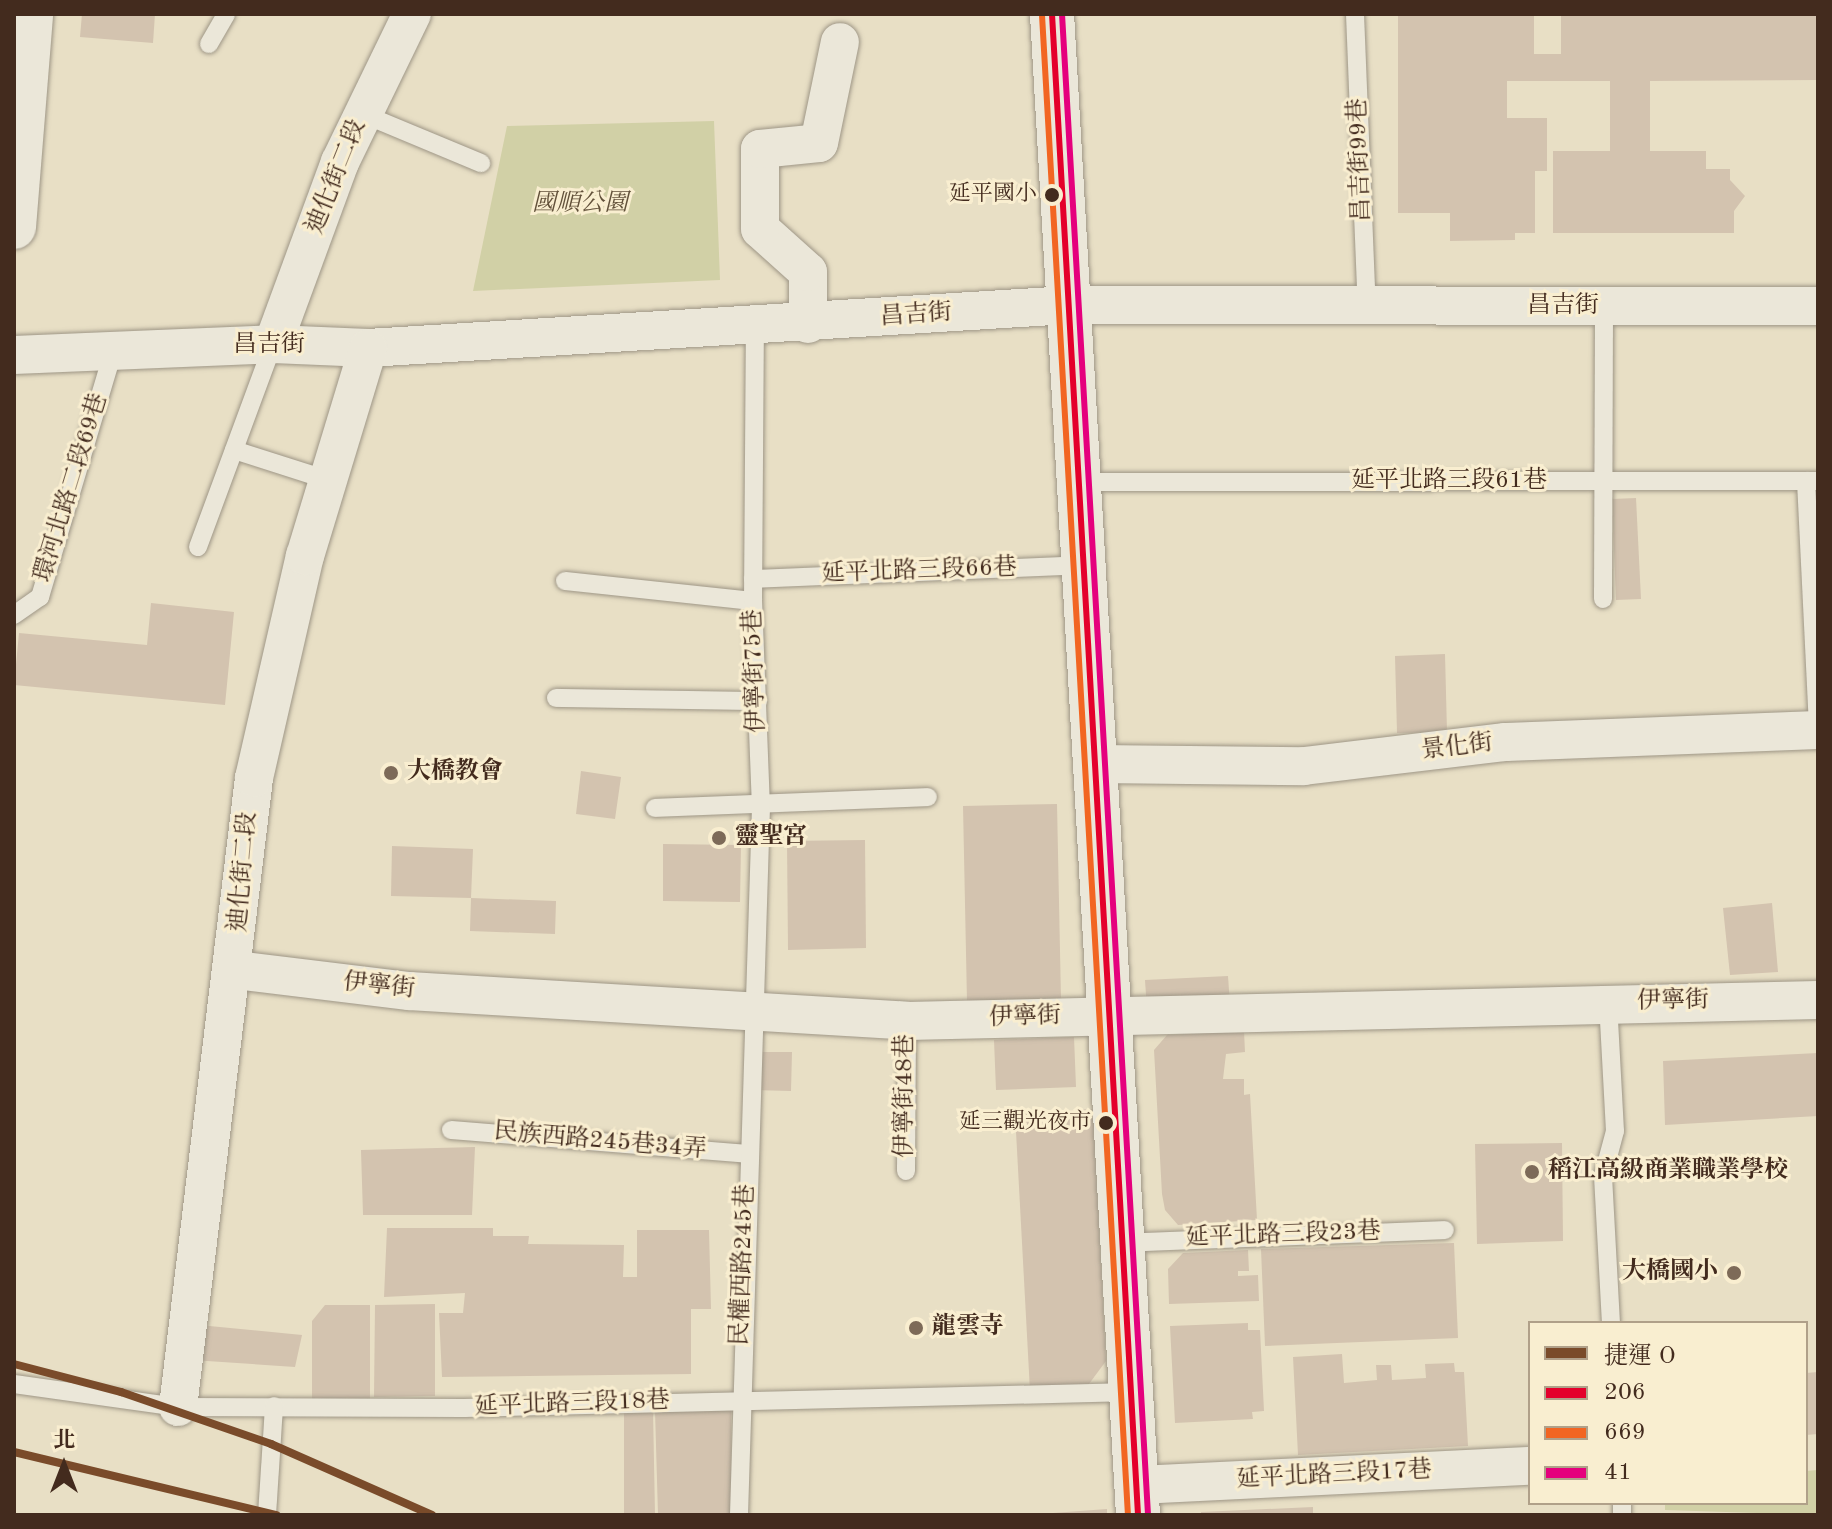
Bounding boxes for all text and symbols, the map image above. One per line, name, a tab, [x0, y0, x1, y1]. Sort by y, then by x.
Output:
street label: 昌吉街99巷	[1344, 98, 1378, 222]
street label: 迪化街二段	[301, 116, 373, 238]
place label: 延平國小	[949, 182, 1037, 208]
marker: 延平國小	[1044, 187, 1060, 203]
park label: 國順公園	[532, 191, 628, 219]
street label: 昌吉街	[1527, 293, 1599, 321]
street label: 昌吉街	[879, 299, 953, 333]
street label: 昌吉街	[233, 332, 305, 360]
street label: 環河北路二段69巷	[30, 390, 114, 586]
street label: 延平北路三段61巷	[1351, 468, 1547, 496]
street label: 延平北路三段66巷	[821, 554, 1017, 590]
street label: 伊寧街75巷	[739, 609, 773, 733]
street label: 景化街	[1420, 729, 1494, 767]
place label: 大橋教會	[407, 759, 503, 787]
marker: 大橋教會	[382, 764, 400, 782]
street label: 迪化街二段	[224, 811, 264, 933]
place label: 靈聖宮	[735, 824, 807, 852]
marker: 靈聖宮	[710, 829, 728, 847]
street label: 伊寧街	[342, 969, 416, 1005]
street label: 伊寧街	[1637, 987, 1709, 1017]
street label: 伊寧街	[989, 1002, 1061, 1034]
street label: 伊寧街48巷	[892, 1034, 920, 1158]
place label: 延三觀光夜市	[959, 1110, 1091, 1136]
marker: 延三觀光夜市	[1098, 1115, 1114, 1131]
street label: 民族西路245巷34弄	[492, 1118, 708, 1166]
place label: 稻江高級商業職業學校	[1548, 1158, 1788, 1186]
marker: 稻江高級商業職業學校	[1523, 1163, 1541, 1181]
street label: 民權西路245巷	[727, 1184, 761, 1346]
street label: 延平北路三段23巷	[1185, 1218, 1381, 1254]
place label: 大橋國小	[1622, 1259, 1718, 1287]
marker: 大橋國小	[1725, 1264, 1743, 1282]
place label: 龍雲寺	[932, 1314, 1004, 1342]
marker: 龍雲寺	[907, 1319, 925, 1337]
legend	[1528, 1321, 1808, 1505]
text: 捷運 O	[1604, 1345, 1676, 1369]
text: 206	[1604, 1381, 1646, 1405]
street label: 延平北路三段18巷	[474, 1387, 670, 1423]
text: 669	[1604, 1421, 1646, 1445]
north arrow	[24, 1425, 104, 1505]
text: 北	[53, 1430, 75, 1452]
street label: 延平北路三段17巷	[1235, 1456, 1433, 1496]
text: 41	[1604, 1461, 1632, 1485]

